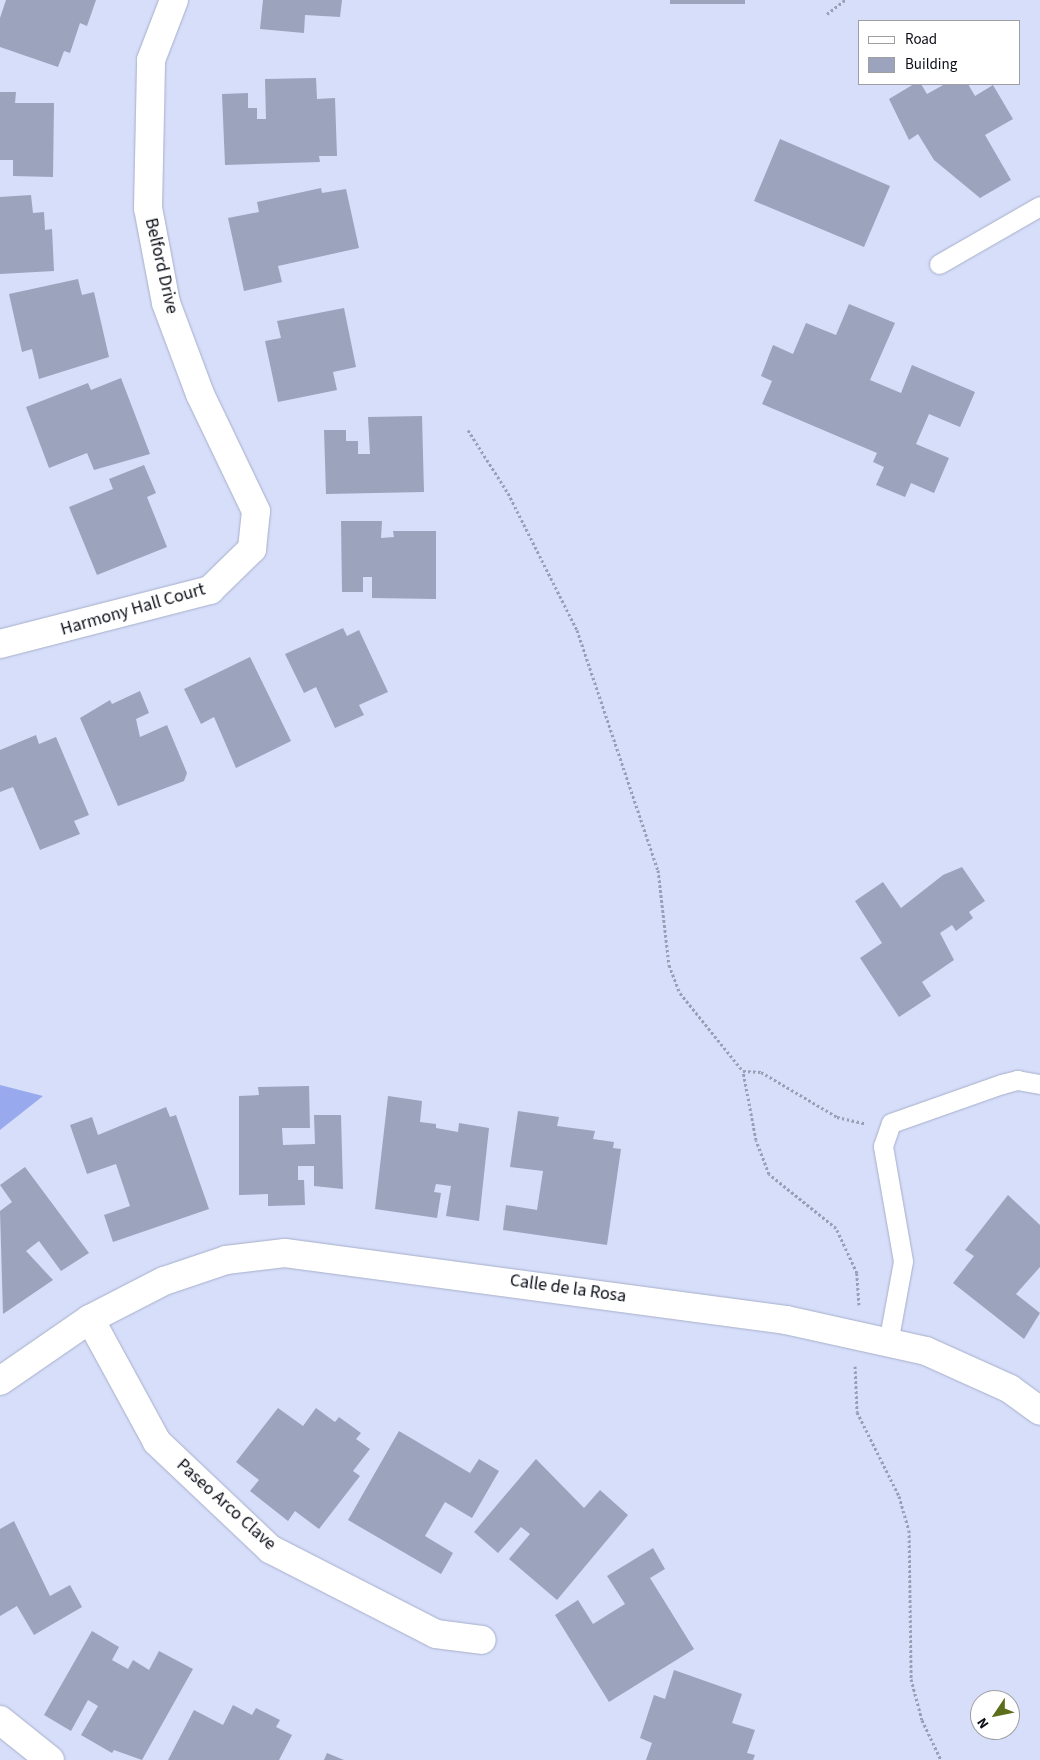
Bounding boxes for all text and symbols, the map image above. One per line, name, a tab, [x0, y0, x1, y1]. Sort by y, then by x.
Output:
legend	[858, 20, 1020, 85]
text: Road	[905, 29, 937, 50]
text: Building	[905, 54, 957, 75]
street label: Belford Drive	[139, 216, 183, 316]
street label: Harmony Hall Court	[58, 579, 208, 641]
street label: Calle de la Rosa	[508, 1270, 628, 1308]
street label: Paseo Arco Clave	[172, 1455, 280, 1555]
north arrow	[970, 1690, 1020, 1740]
text: N	[972, 1713, 994, 1732]

